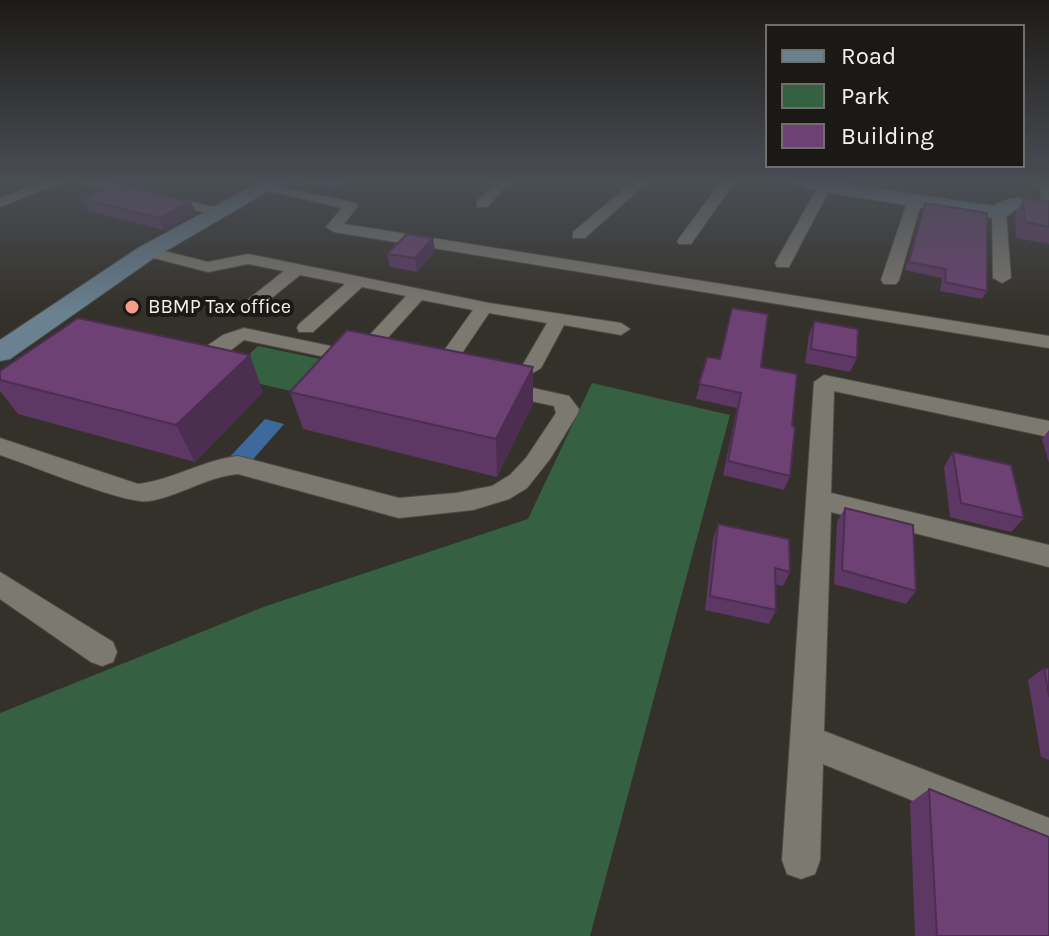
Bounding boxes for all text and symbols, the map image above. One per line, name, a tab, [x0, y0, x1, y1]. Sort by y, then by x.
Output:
legend	[765, 24, 1025, 168]
text: Road	[841, 42, 896, 70]
text: Park	[841, 82, 890, 110]
text: Building	[841, 122, 934, 150]
place label: BBMP Tax office	[148, 295, 291, 319]
marker: BBMP Tax office	[123, 298, 141, 316]

